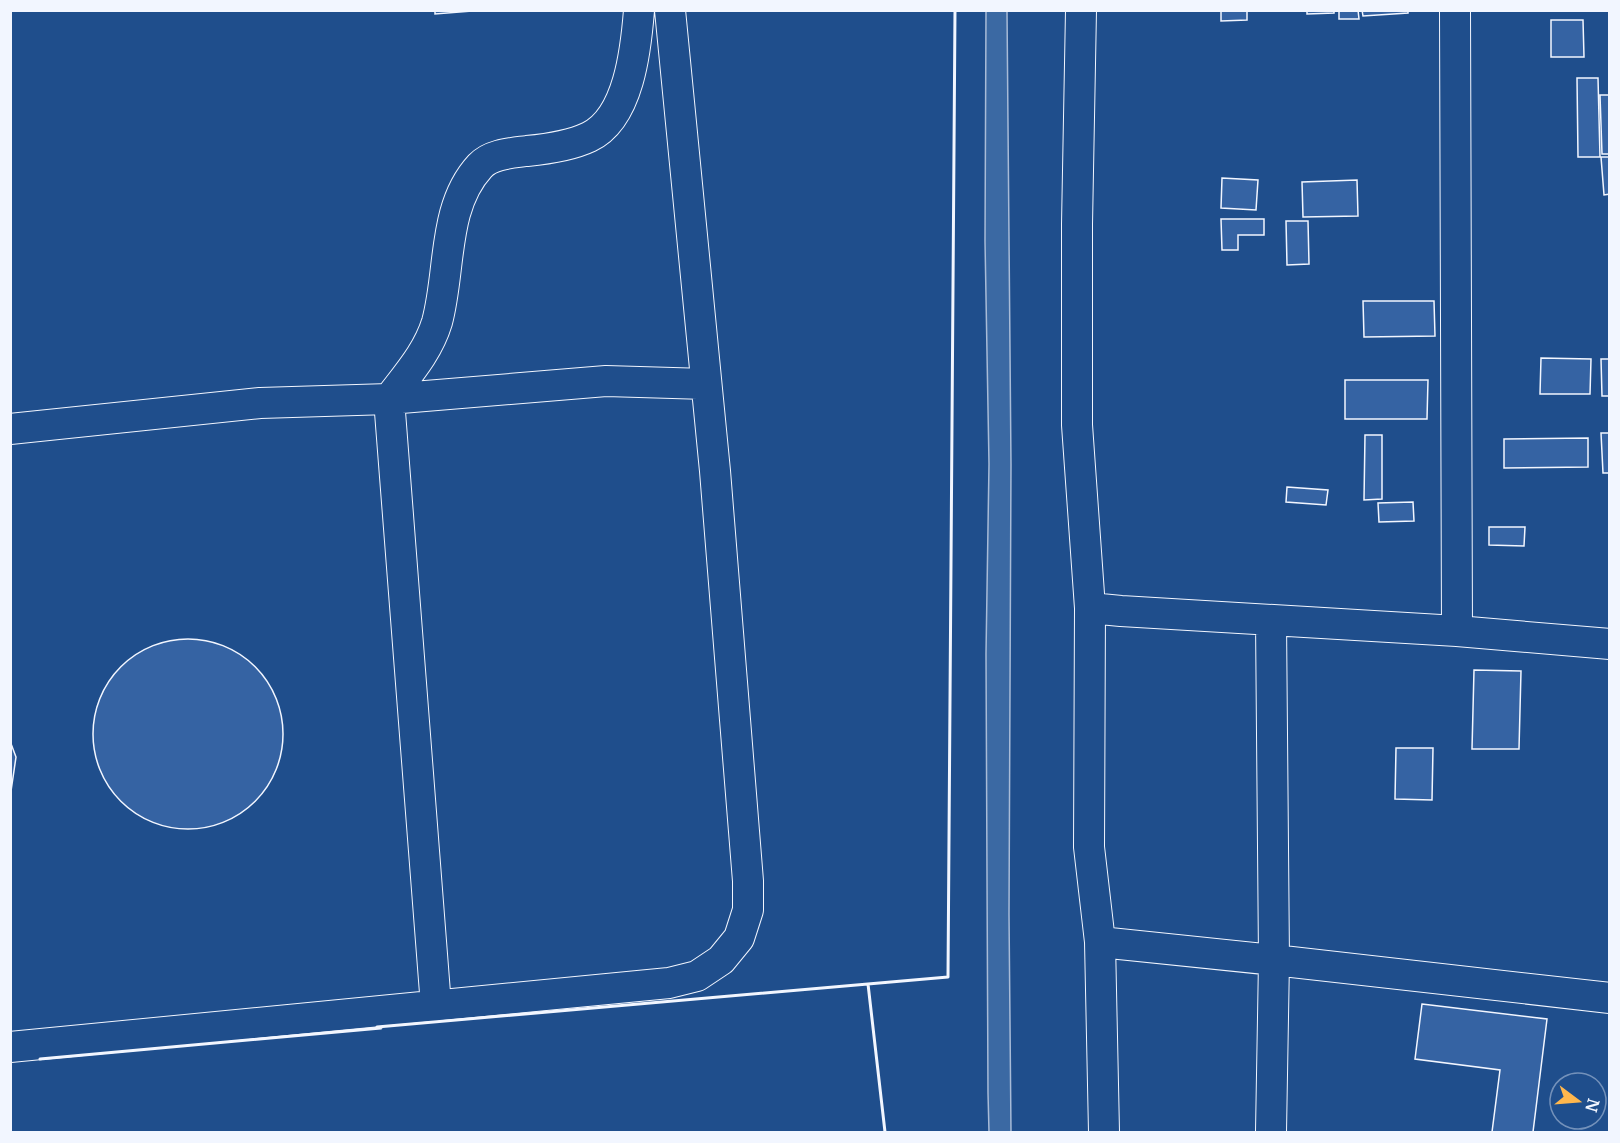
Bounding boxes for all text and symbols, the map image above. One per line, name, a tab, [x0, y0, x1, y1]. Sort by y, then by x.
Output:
north arrow	[1548, 1071, 1608, 1131]
text: N	[1581, 1096, 1604, 1114]

